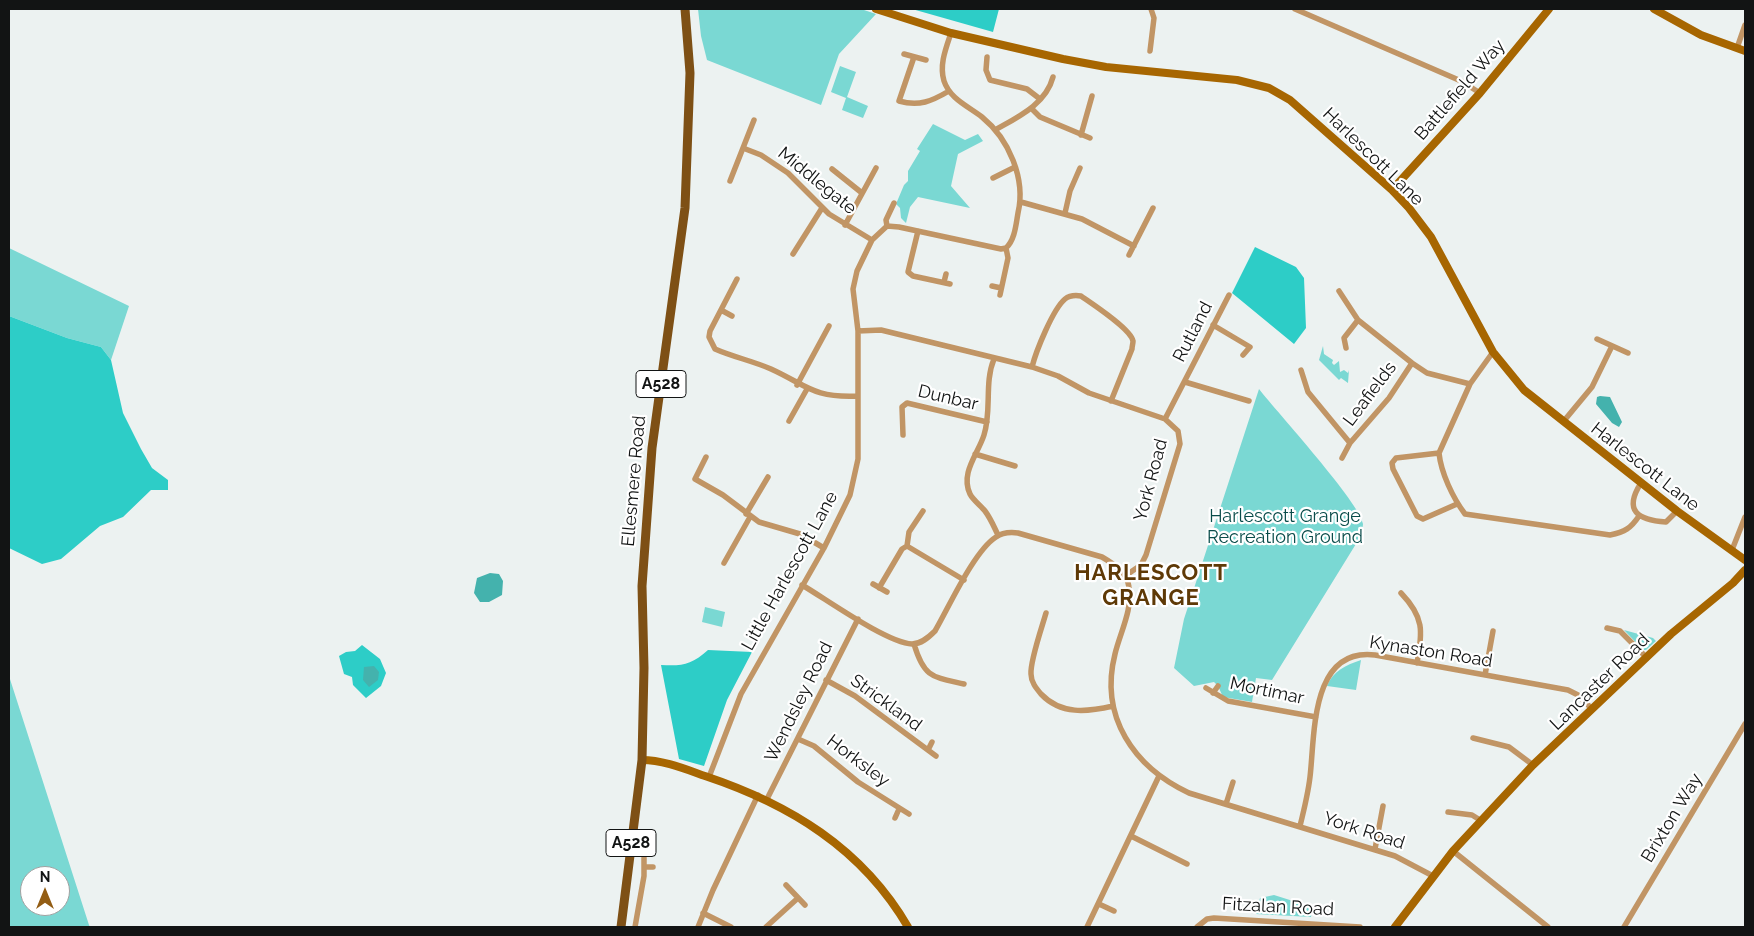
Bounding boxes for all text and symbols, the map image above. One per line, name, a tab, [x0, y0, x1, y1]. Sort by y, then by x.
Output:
street label: Battlefield Way	[1410, 35, 1510, 145]
street label: Harlescott Lane	[1318, 103, 1428, 211]
street label: Middlegate	[773, 143, 861, 219]
street label: Rutland	[1169, 298, 1217, 366]
street label: Leafields	[1339, 358, 1401, 430]
road number: A528	[636, 370, 686, 398]
street label: Dunbar	[916, 381, 980, 415]
street label: Ellesmere Road	[618, 415, 650, 547]
street label: Harlescott Lane	[1586, 418, 1704, 516]
street label: York Road	[1130, 436, 1172, 524]
street label: Little Harlescott Lane	[737, 488, 843, 654]
park label: Harlescott Grange Recreation Ground	[1207, 506, 1363, 548]
district label: HARLESCOTT GRANGE	[1073, 560, 1229, 612]
street label: Lancaster Road	[1546, 629, 1654, 735]
street label: Kynaston Road	[1368, 632, 1494, 672]
street label: Wendsley Road	[761, 638, 837, 766]
street label: Strickland	[846, 670, 926, 736]
street label: Mortimar	[1228, 673, 1306, 709]
street label: Horksley	[822, 730, 894, 792]
street label: Brixton Way	[1637, 770, 1707, 866]
street label: York Road	[1321, 808, 1407, 854]
road number: A528	[606, 830, 656, 856]
north arrow	[20, 866, 70, 916]
text: N	[40, 869, 50, 885]
street label: Fitzalan Road	[1221, 893, 1335, 921]

